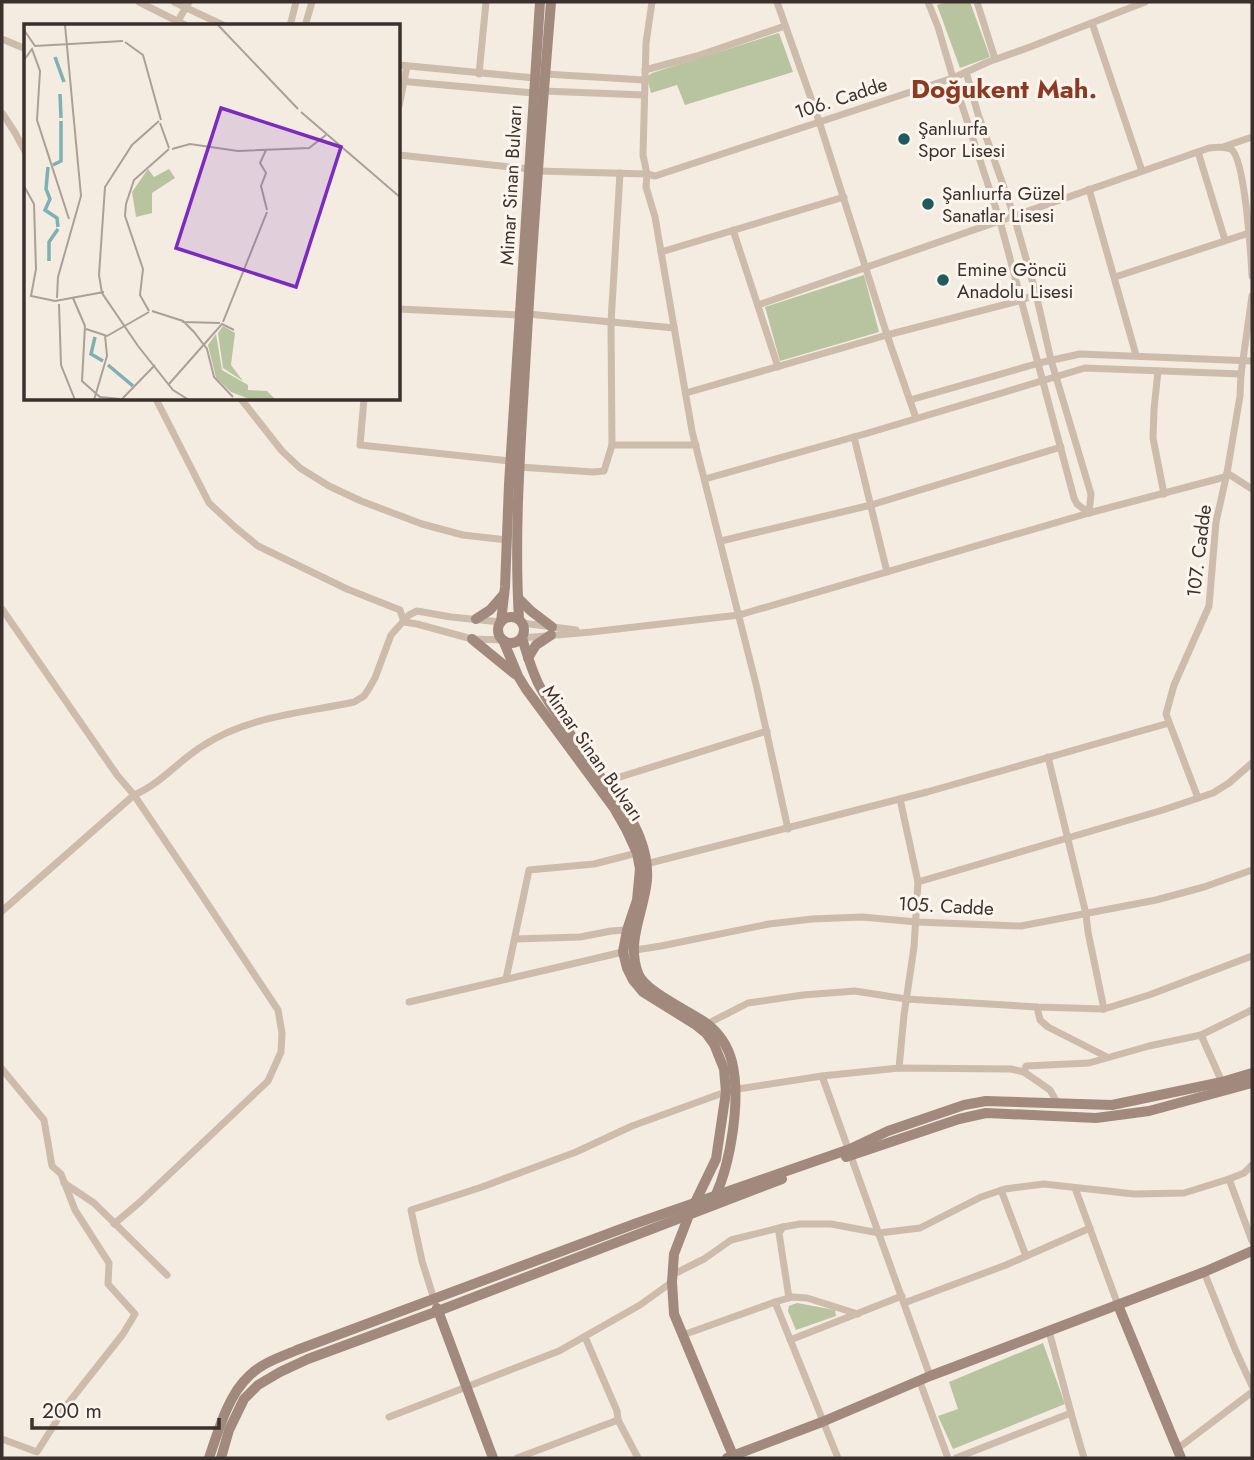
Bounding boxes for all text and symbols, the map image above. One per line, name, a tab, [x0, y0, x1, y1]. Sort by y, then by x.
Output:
inset map	[24, 24, 401, 401]
street label: 106. Cadde	[791, 70, 891, 126]
district label: Doğukent Mah.	[911, 70, 1097, 108]
street label: Mimar Sinan Bulvarı	[493, 104, 529, 266]
place label: Şanlıurfa Spor Lisesi	[918, 115, 1005, 164]
marker: Şanlıurfa Spor Lisesi	[896, 131, 912, 147]
place label: Şanlıurfa Güzel Sanatlar Lisesi	[942, 180, 1065, 229]
marker: Şanlıurfa Güzel Sanatlar Lisesi	[920, 196, 936, 212]
place label: Emine Göncü Anadolu Lisesi	[957, 256, 1073, 305]
marker: Emine Göncü Anadolu Lisesi	[935, 272, 951, 288]
street label: 107. Cadde	[1180, 503, 1218, 599]
street label: Mimar Sinan Bulvarı	[536, 679, 650, 827]
street label: 105. Cadde	[898, 890, 995, 922]
scale bar	[32, 1386, 219, 1430]
text: 200 m	[42, 1396, 102, 1426]

